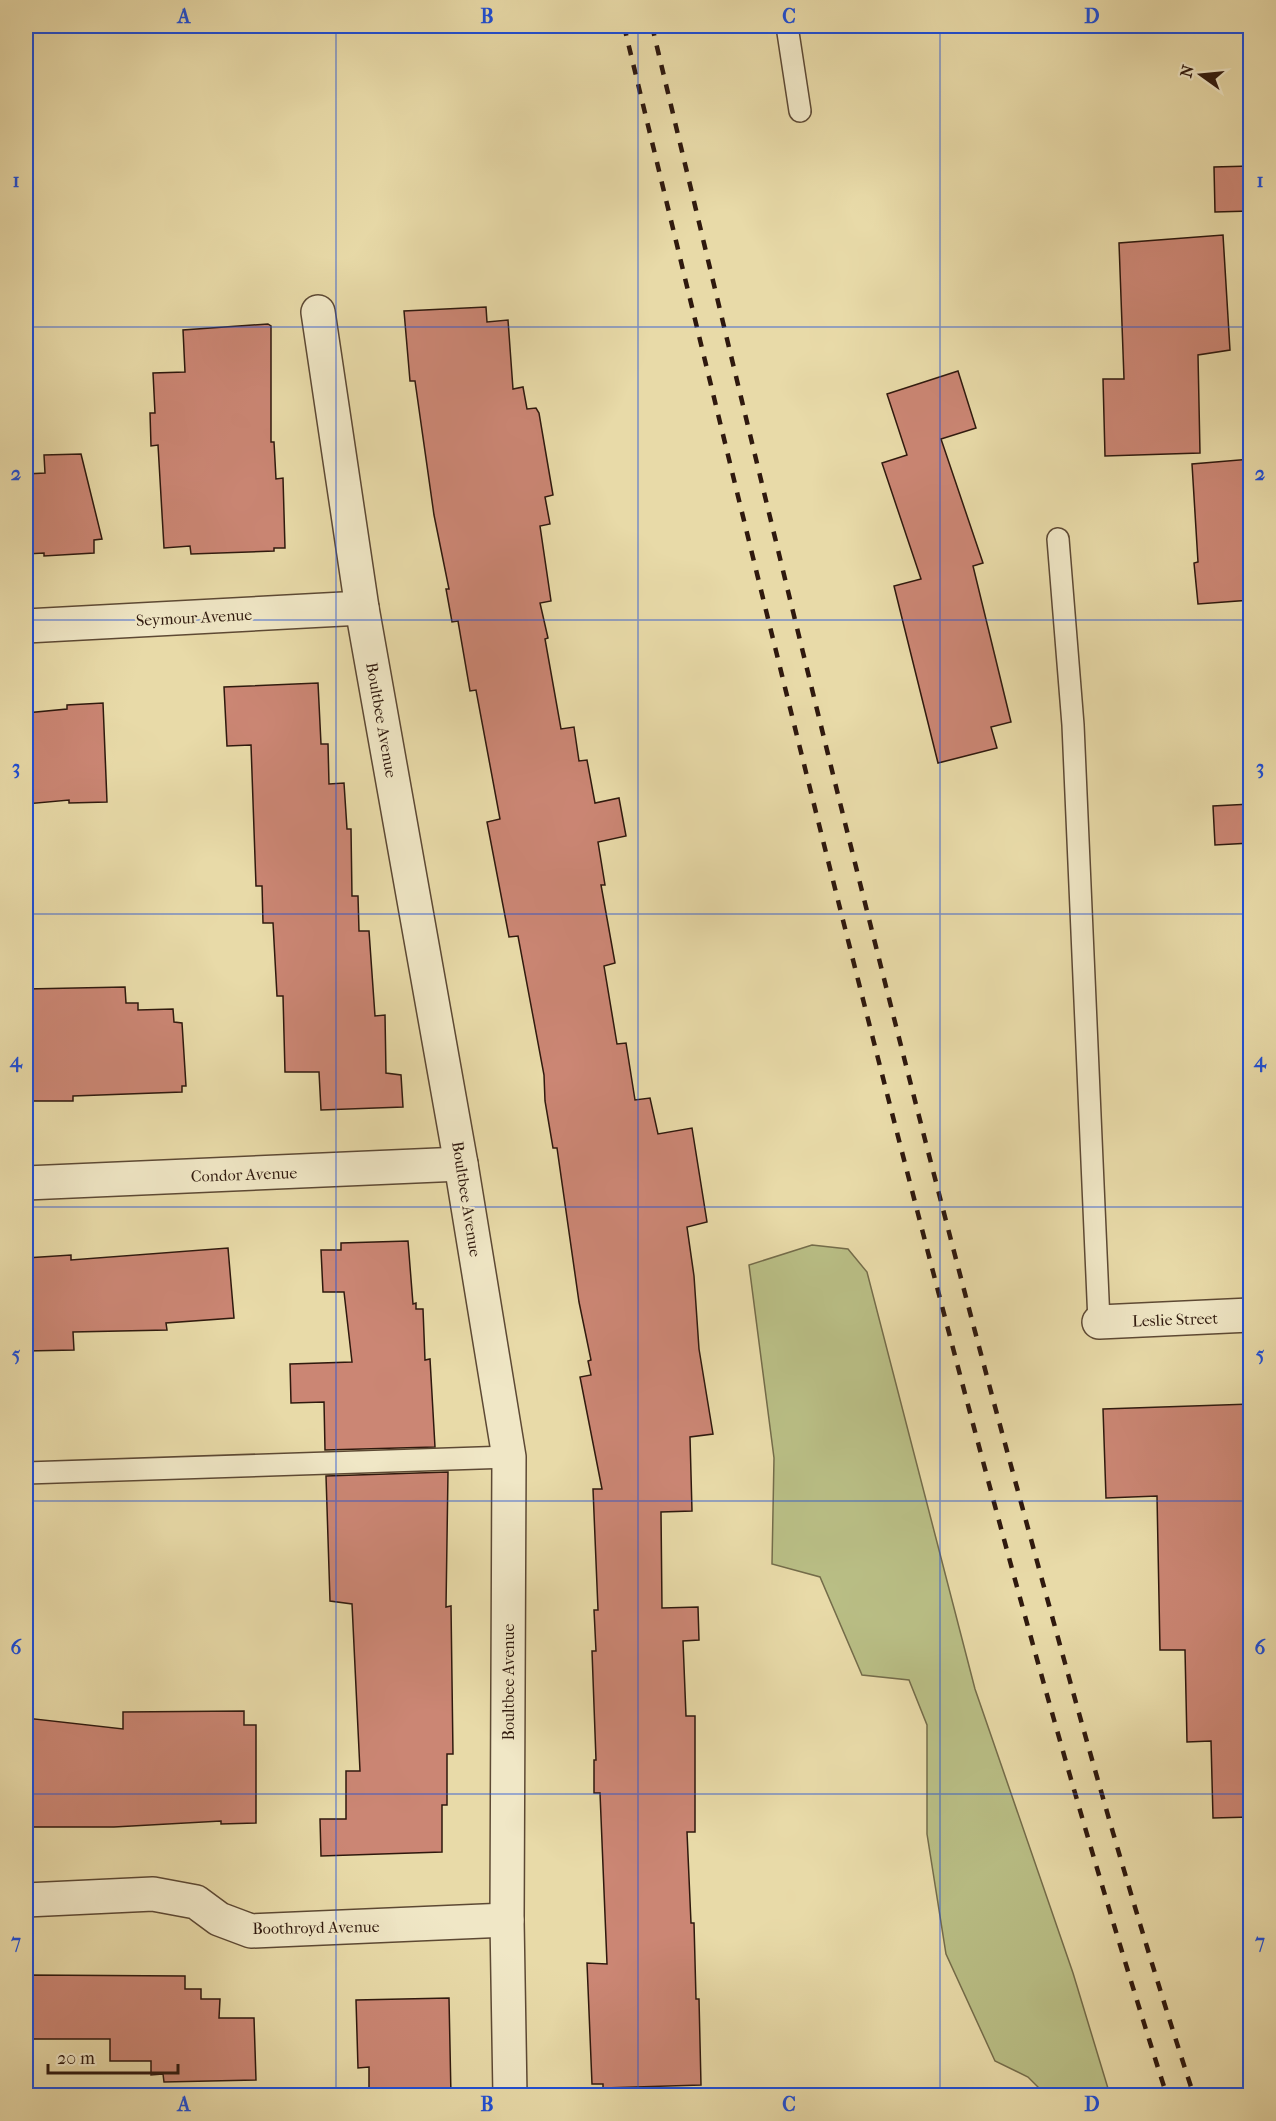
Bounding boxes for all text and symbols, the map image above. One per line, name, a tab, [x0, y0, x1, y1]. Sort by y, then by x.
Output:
text: A	[176, 5, 192, 28]
text: B	[480, 5, 494, 28]
text: C	[782, 5, 796, 28]
text: D	[1084, 5, 1100, 28]
north arrow	[1171, 45, 1231, 105]
text: N	[1176, 62, 1198, 80]
text: 1	[12, 169, 20, 192]
text: 1	[1256, 169, 1264, 192]
text: 2	[11, 462, 21, 485]
text: 2	[1255, 462, 1265, 485]
street label: Seymour Avenue	[135, 605, 253, 630]
street label: Boultbee Avenue	[362, 661, 401, 779]
text: 3	[12, 756, 20, 779]
text: 3	[1256, 756, 1264, 779]
text: 4	[9, 1049, 23, 1073]
text: 4	[1253, 1049, 1267, 1073]
street label: Boultbee Avenue	[448, 1140, 485, 1258]
street label: Condor Avenue	[190, 1163, 298, 1186]
street label: Leslie Street	[1132, 1308, 1219, 1330]
text: 5	[12, 1343, 21, 1366]
text: 5	[1256, 1343, 1265, 1366]
street label: Boultbee Avenue	[499, 1624, 518, 1740]
text: 6	[11, 1636, 23, 1659]
text: 6	[1255, 1636, 1267, 1659]
street label: Boothroyd Avenue	[252, 1917, 380, 1938]
text: 7	[10, 1930, 21, 1953]
text: 7	[1254, 1930, 1265, 1953]
scale bar	[48, 2037, 178, 2075]
text: 20 m	[57, 2048, 95, 2069]
text: A	[176, 2093, 192, 2116]
text: B	[480, 2093, 494, 2116]
text: C	[782, 2093, 796, 2116]
text: D	[1084, 2093, 1100, 2116]

